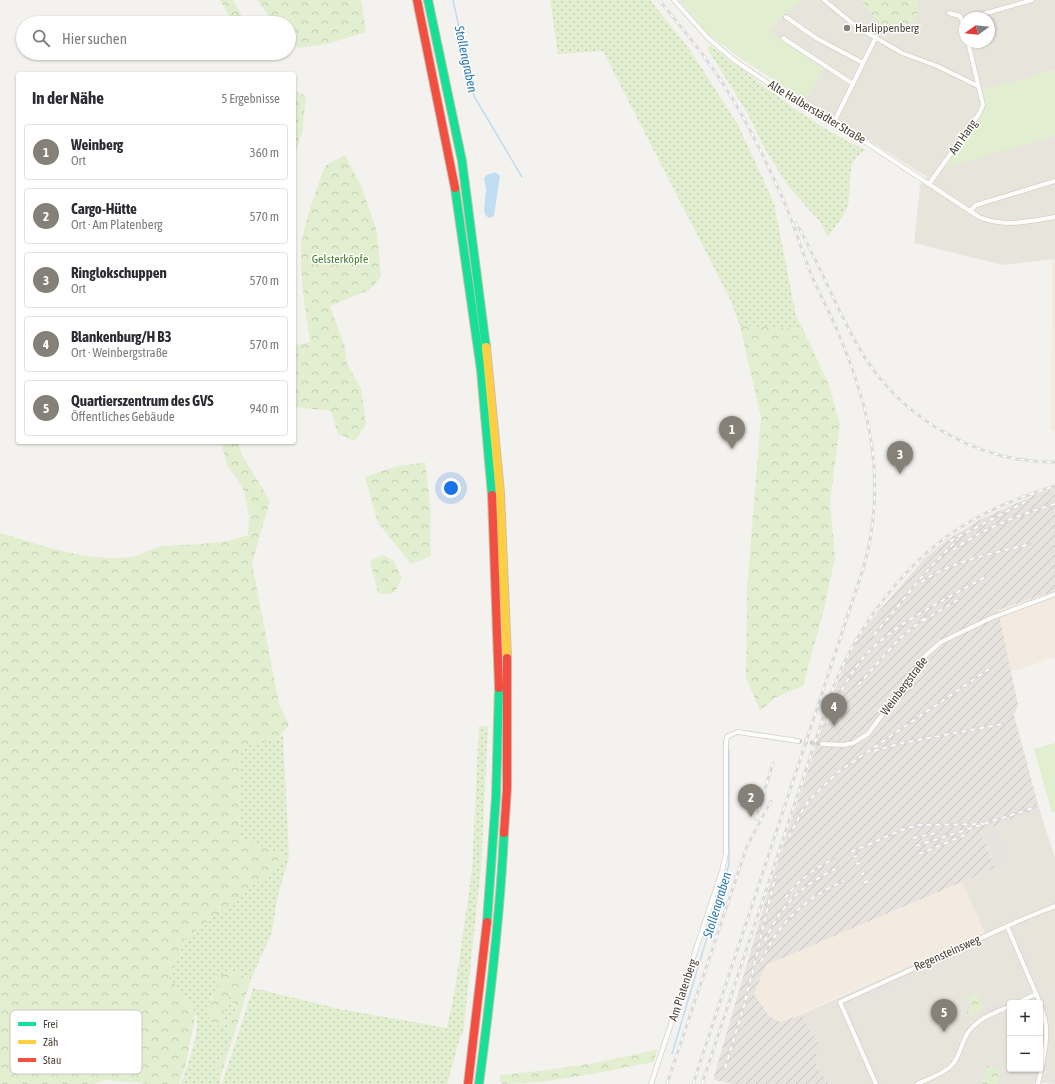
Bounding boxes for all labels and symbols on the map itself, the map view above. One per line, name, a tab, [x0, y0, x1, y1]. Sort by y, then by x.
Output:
north arrow	[959, 12, 995, 48]
place label: Harlippenberg	[855, 21, 920, 35]
water label: Stollengraben	[451, 23, 481, 95]
marker: Harlippenberg	[842, 23, 852, 33]
street label: Alte Halberstädter Straße	[766, 77, 868, 147]
street label: Am Hang	[946, 116, 981, 157]
park label: Gelsterköpfe	[312, 252, 368, 266]
pin: 1	[719, 416, 745, 449]
pin: 3	[887, 441, 913, 474]
your location	[441, 478, 461, 498]
street label: Weinbergstraße	[877, 654, 931, 718]
pin: 4	[821, 693, 847, 726]
pin: 2	[738, 784, 764, 817]
water label: Stollengraben	[700, 870, 734, 941]
street label: Regensteinsweg	[912, 932, 983, 974]
street label: Am Platenberg	[666, 956, 700, 1023]
pin: 5	[931, 999, 957, 1032]
legend	[10, 1010, 142, 1074]
text: Frei	[43, 1018, 58, 1030]
text: Zäh	[43, 1036, 58, 1048]
text: Stau	[43, 1054, 61, 1066]

